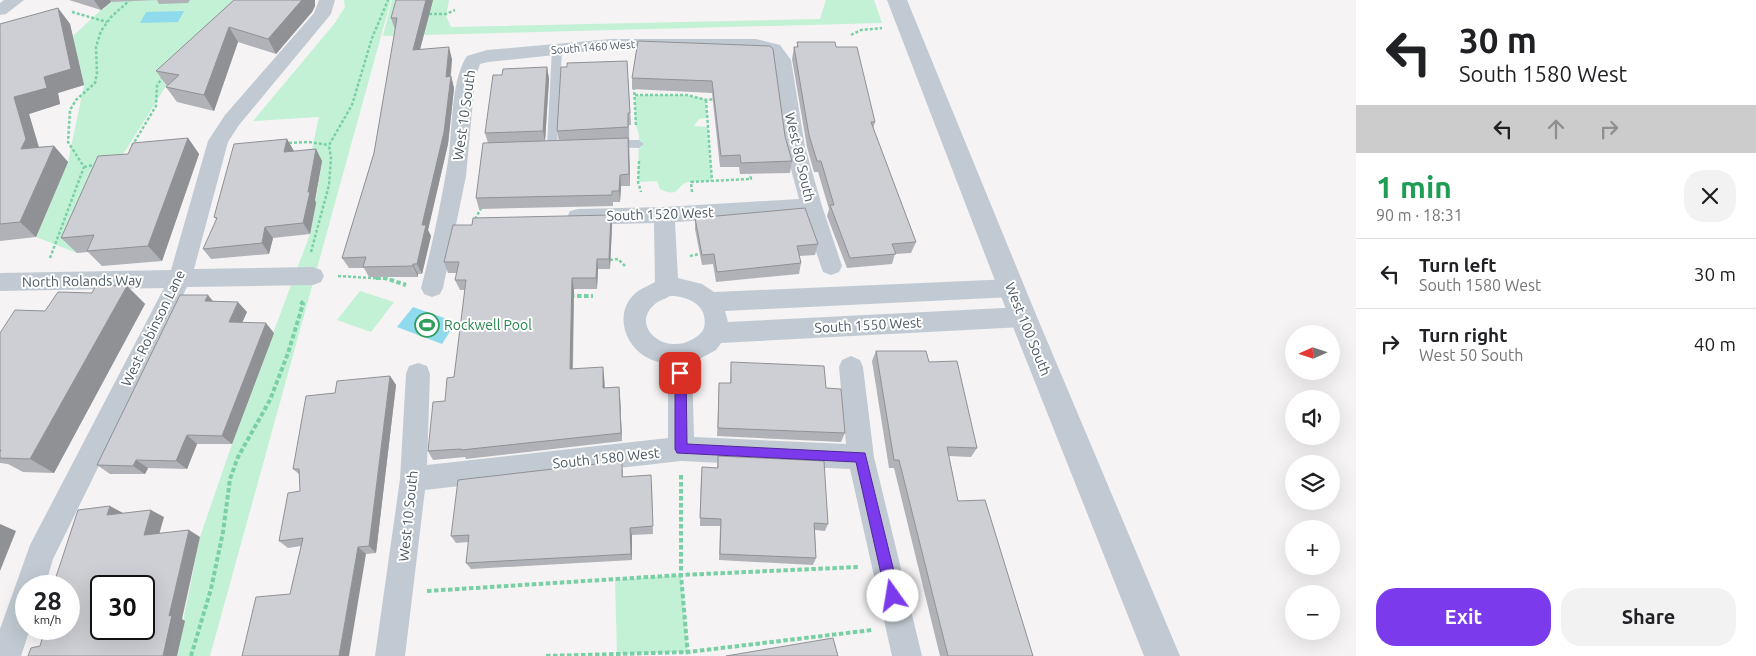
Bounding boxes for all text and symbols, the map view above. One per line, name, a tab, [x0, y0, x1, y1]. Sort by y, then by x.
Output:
icon: left	[1376, 20, 1441, 85]
text: 30 m	[1459, 20, 1537, 60]
street label: South 1460 West	[551, 38, 636, 56]
text: South 1580 West	[1459, 61, 1627, 86]
street label: West 10 South	[450, 69, 478, 161]
street label: West 80 South	[782, 111, 818, 203]
icon: left	[1489, 115, 1517, 143]
icon: ahead	[1542, 115, 1570, 143]
icon: right	[1595, 115, 1623, 143]
text: 1 min	[1376, 170, 1452, 204]
button: close	[1684, 170, 1736, 222]
street label: South 1520 West	[606, 204, 714, 224]
text: 90 m · 18:31	[1376, 206, 1463, 224]
text: Turn left	[1419, 254, 1497, 276]
icon: left	[1376, 260, 1404, 288]
text: 30 m	[1694, 263, 1736, 285]
street label: West Robinson Lane	[118, 267, 188, 389]
street label: North Rolands Way	[22, 272, 142, 290]
text: South 1580 West	[1419, 276, 1541, 294]
street label: West 100 South	[1002, 280, 1054, 378]
sports icon: Rockwell Pool	[414, 312, 440, 338]
street label: South 1550 West	[814, 314, 922, 336]
place label: Rockwell Pool	[444, 317, 532, 333]
text: Turn right	[1419, 324, 1507, 346]
north arrow	[1285, 325, 1340, 380]
map controls	[1285, 325, 1340, 640]
icon: right	[1376, 330, 1404, 358]
text: 40 m	[1694, 333, 1736, 355]
text: West 50 South	[1419, 346, 1523, 364]
pin	[659, 352, 701, 394]
icon: arrive	[666, 359, 694, 387]
button: sound	[1285, 390, 1340, 445]
street label: South 1580 West	[552, 444, 661, 472]
button: layers	[1285, 455, 1340, 510]
street label: West 10 South	[395, 470, 421, 562]
button: +	[1285, 520, 1340, 575]
position arrow	[866, 569, 918, 621]
speed limit sign: 30	[90, 575, 155, 640]
button: −	[1285, 585, 1340, 640]
text: 28	[33, 587, 62, 615]
button: Exit	[1376, 588, 1551, 646]
button: Share	[1561, 588, 1736, 646]
text: km/h	[34, 613, 61, 626]

